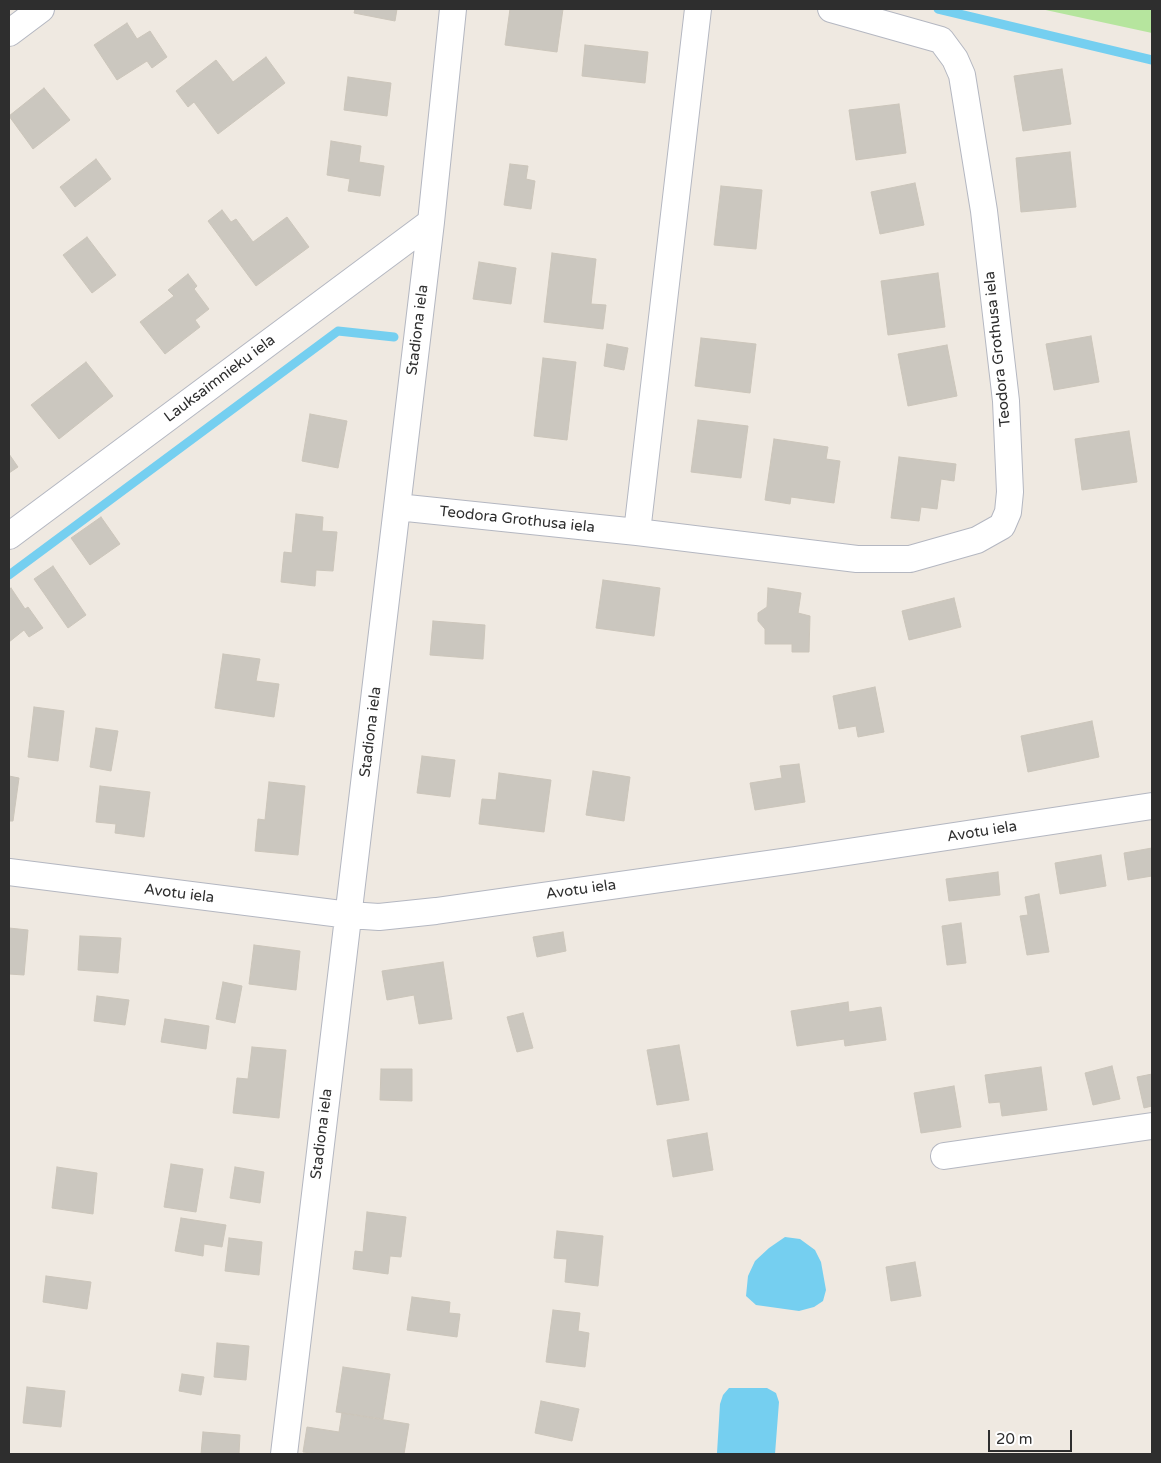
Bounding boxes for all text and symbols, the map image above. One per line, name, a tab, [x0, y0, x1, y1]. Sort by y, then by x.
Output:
street label: Teodora Grothusa iela	[981, 270, 1015, 428]
street label: Stadiona iela	[404, 284, 432, 376]
street label: Lauksaimnieku iela	[161, 331, 279, 427]
street label: Teodora Grothusa iela	[438, 503, 596, 537]
street label: Stadiona iela	[357, 686, 385, 778]
street label: Avotu iela	[946, 818, 1018, 846]
street label: Avotu iela	[545, 876, 617, 904]
street label: Avotu iela	[143, 881, 215, 907]
street label: Stadiona iela	[308, 1088, 336, 1180]
scale bar	[991, 1420, 1075, 1452]
text: 20 m	[996, 1430, 1033, 1448]

